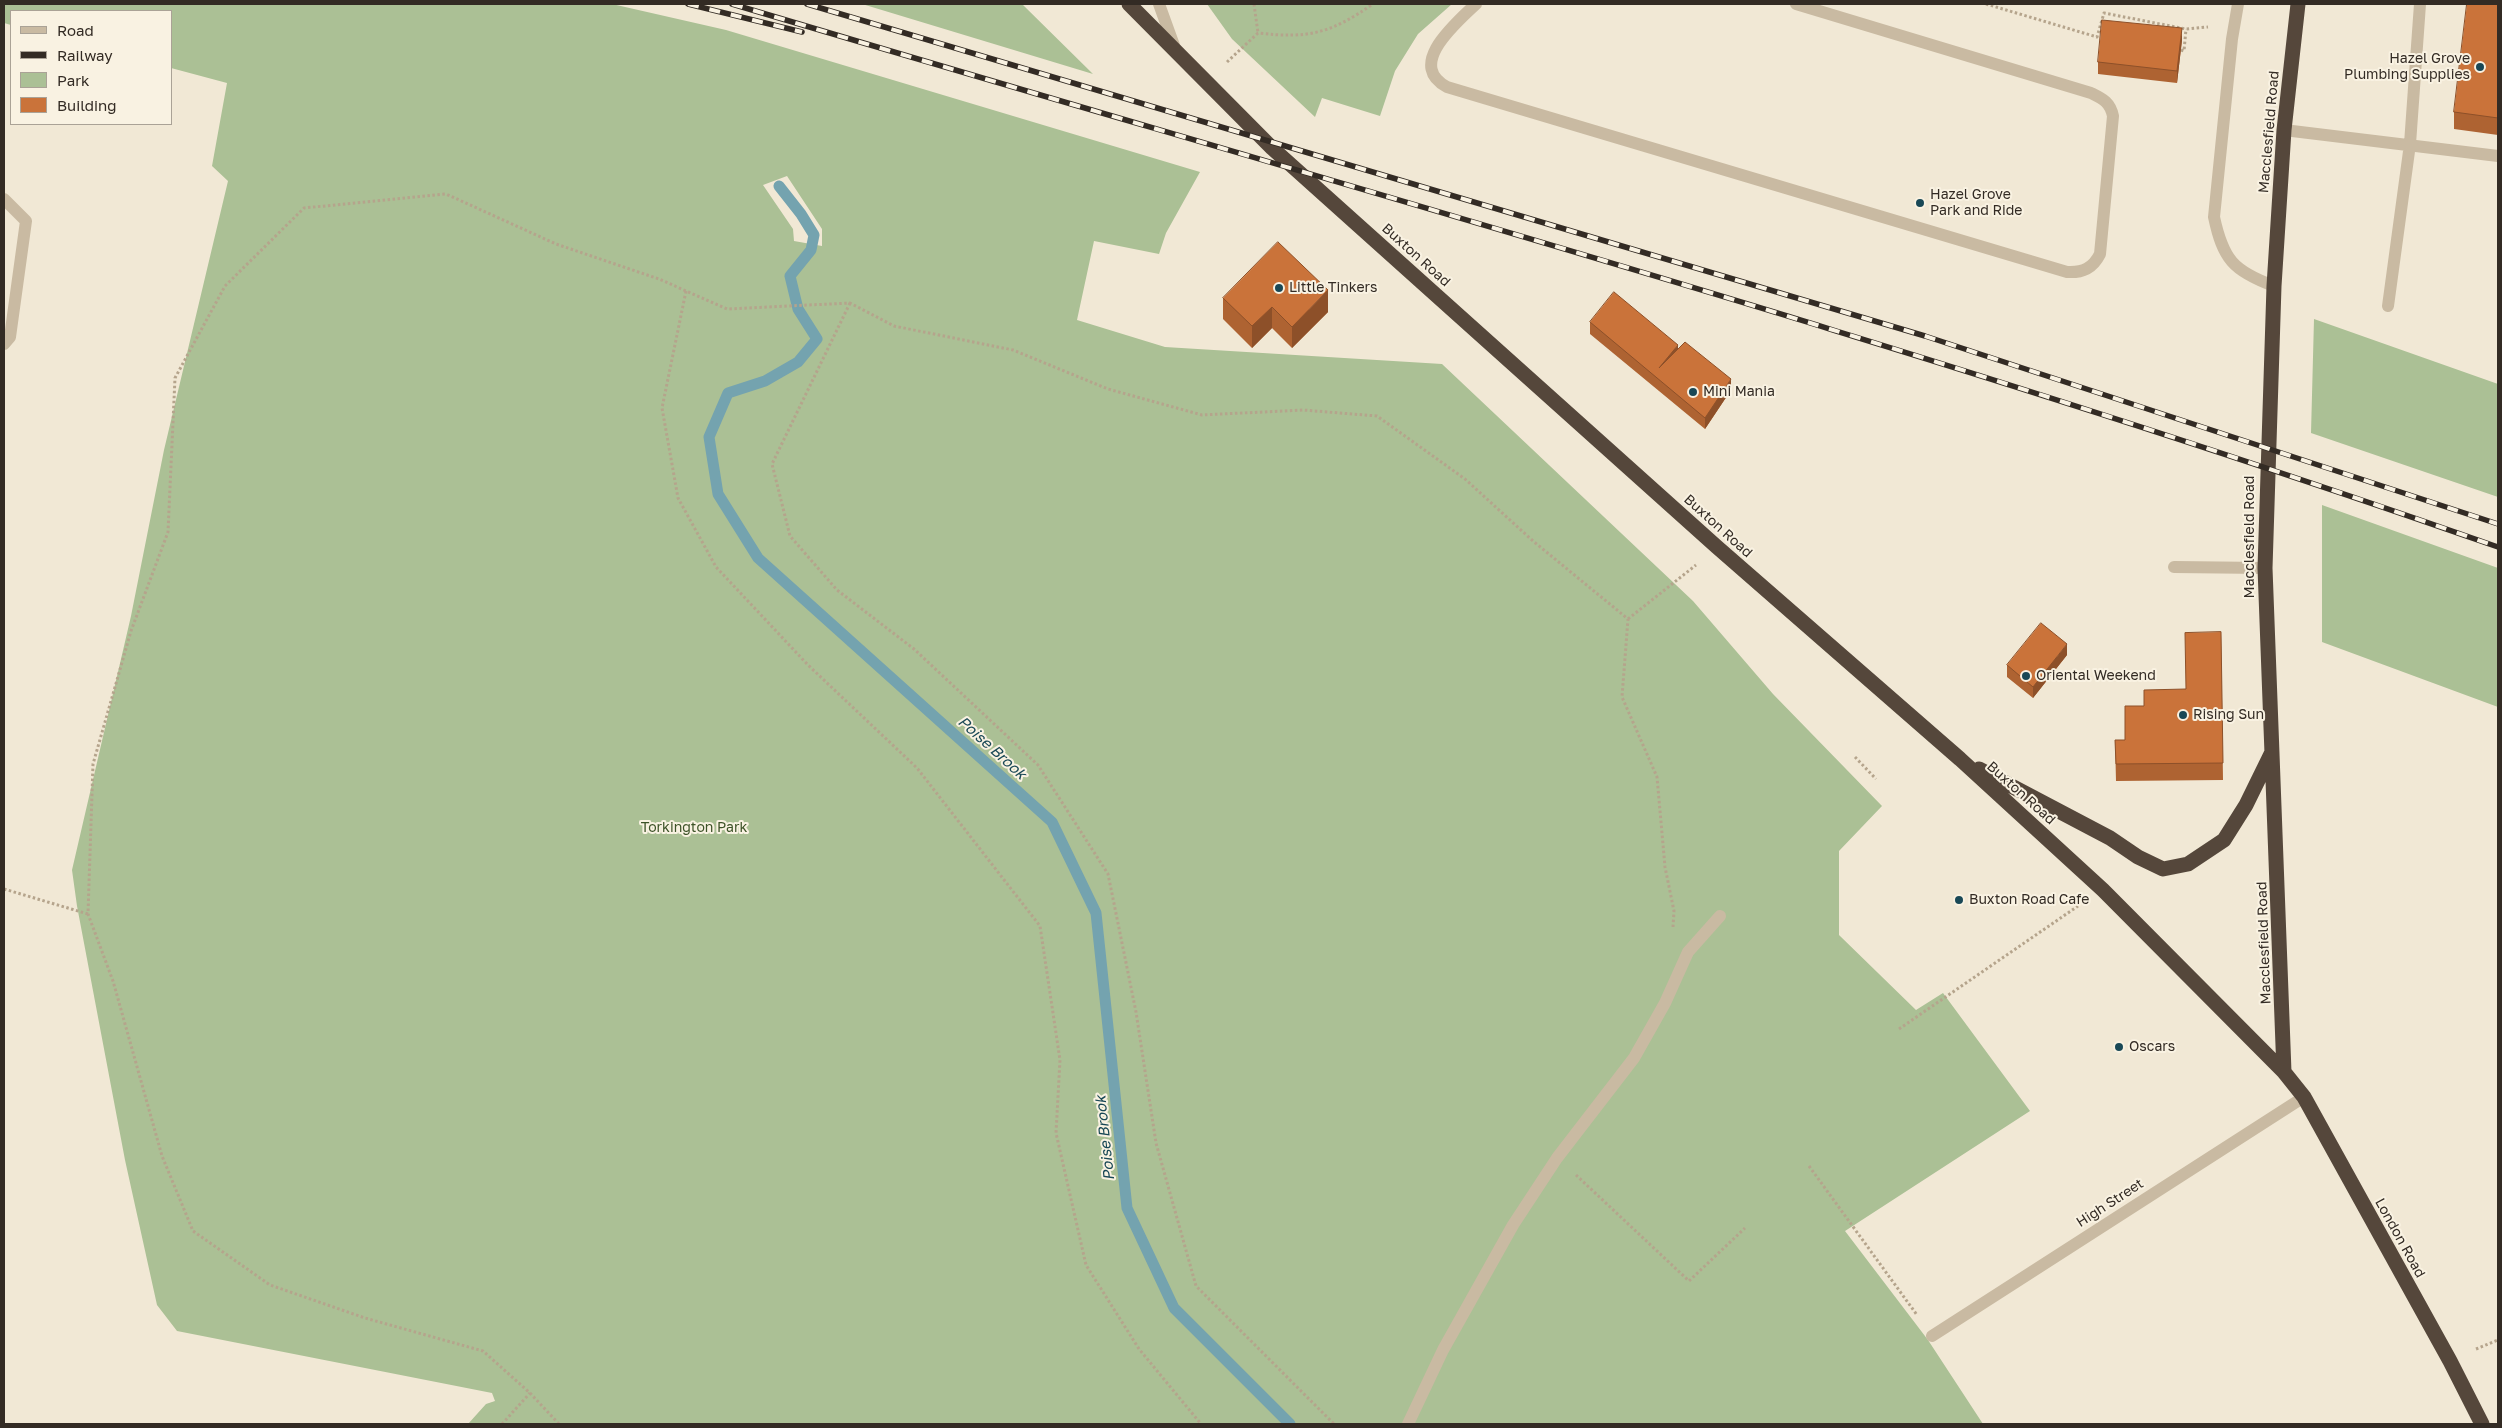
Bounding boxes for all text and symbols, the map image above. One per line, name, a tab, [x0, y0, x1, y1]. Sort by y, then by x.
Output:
legend	[10, 10, 172, 125]
text: Road	[57, 21, 94, 39]
text: Railway	[57, 46, 113, 64]
place label: Hazel Grove Plumbing Supplies	[2344, 51, 2470, 84]
marker: Hazel Grove Plumbing Supplies	[2474, 61, 2486, 73]
street label: Macclesfield Road	[2255, 70, 2283, 194]
text: Park	[57, 71, 89, 89]
text: Building	[57, 96, 117, 114]
place label: Hazel Grove Park and Ride	[1930, 187, 2022, 220]
marker: Hazel Grove Park and Ride	[1914, 197, 1926, 209]
street label: Buxton Road	[1378, 220, 1454, 290]
place label: Little Tinkers	[1289, 280, 1377, 296]
marker: Little Tinkers	[1273, 282, 1285, 294]
place label: Mini Mania	[1703, 384, 1775, 400]
marker: Mini Mania	[1687, 386, 1699, 398]
street label: Macclesfield Road	[2242, 476, 2258, 598]
street label: Buxton Road	[1680, 491, 1756, 561]
place label: Oriental Weekend	[2036, 668, 2156, 684]
marker: Oriental Weekend	[2020, 670, 2032, 682]
place label: Rising Sun	[2193, 707, 2264, 723]
marker: Rising Sun	[2177, 709, 2189, 721]
water label: Poise Brook	[954, 713, 1030, 783]
street label: Buxton Road	[1983, 758, 2059, 828]
park label: Torkington Park	[641, 820, 747, 836]
street label: Macclesfield Road	[2253, 881, 2275, 1005]
place label: Buxton Road Cafe	[1969, 892, 2089, 908]
marker: Buxton Road Cafe	[1953, 894, 1965, 906]
place label: Oscars	[2129, 1039, 2175, 1055]
marker: Oscars	[2113, 1041, 2125, 1053]
water label: Poise Brook	[1092, 1095, 1118, 1181]
street label: High Street	[2073, 1175, 2147, 1231]
street label: London Road	[2371, 1195, 2429, 1281]

